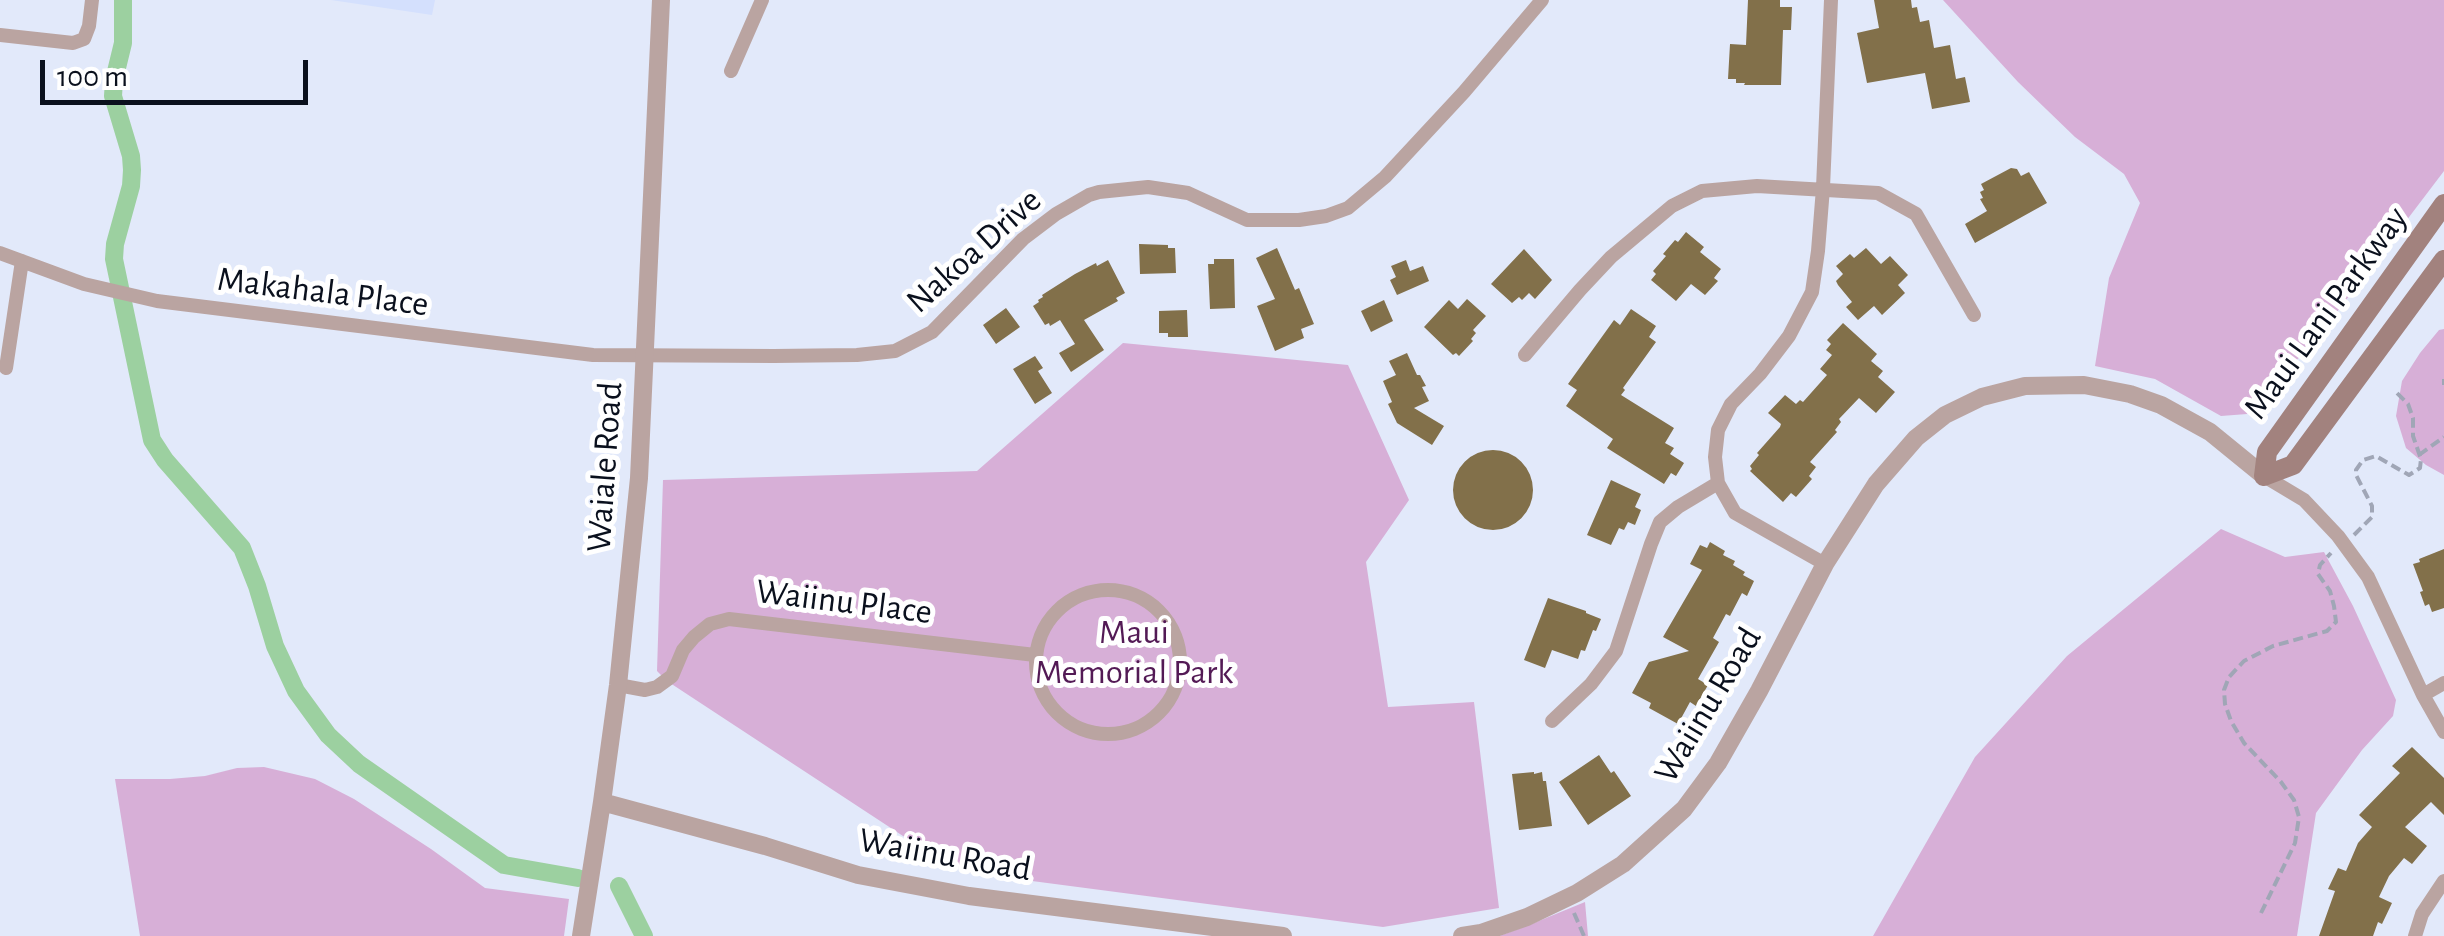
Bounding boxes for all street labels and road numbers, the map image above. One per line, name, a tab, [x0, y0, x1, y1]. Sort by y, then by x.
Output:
street label: Nakoa Drive	[898, 180, 1050, 322]
street label: Maui Lani Parkway	[2235, 199, 2417, 427]
street label: Makahala Place	[215, 258, 431, 326]
street label: Waiale Road	[578, 381, 632, 553]
street label: Waiinu Place	[754, 570, 934, 634]
street label: Waiinu Road	[1645, 620, 1771, 790]
street label: Waiinu Road	[856, 819, 1034, 891]

